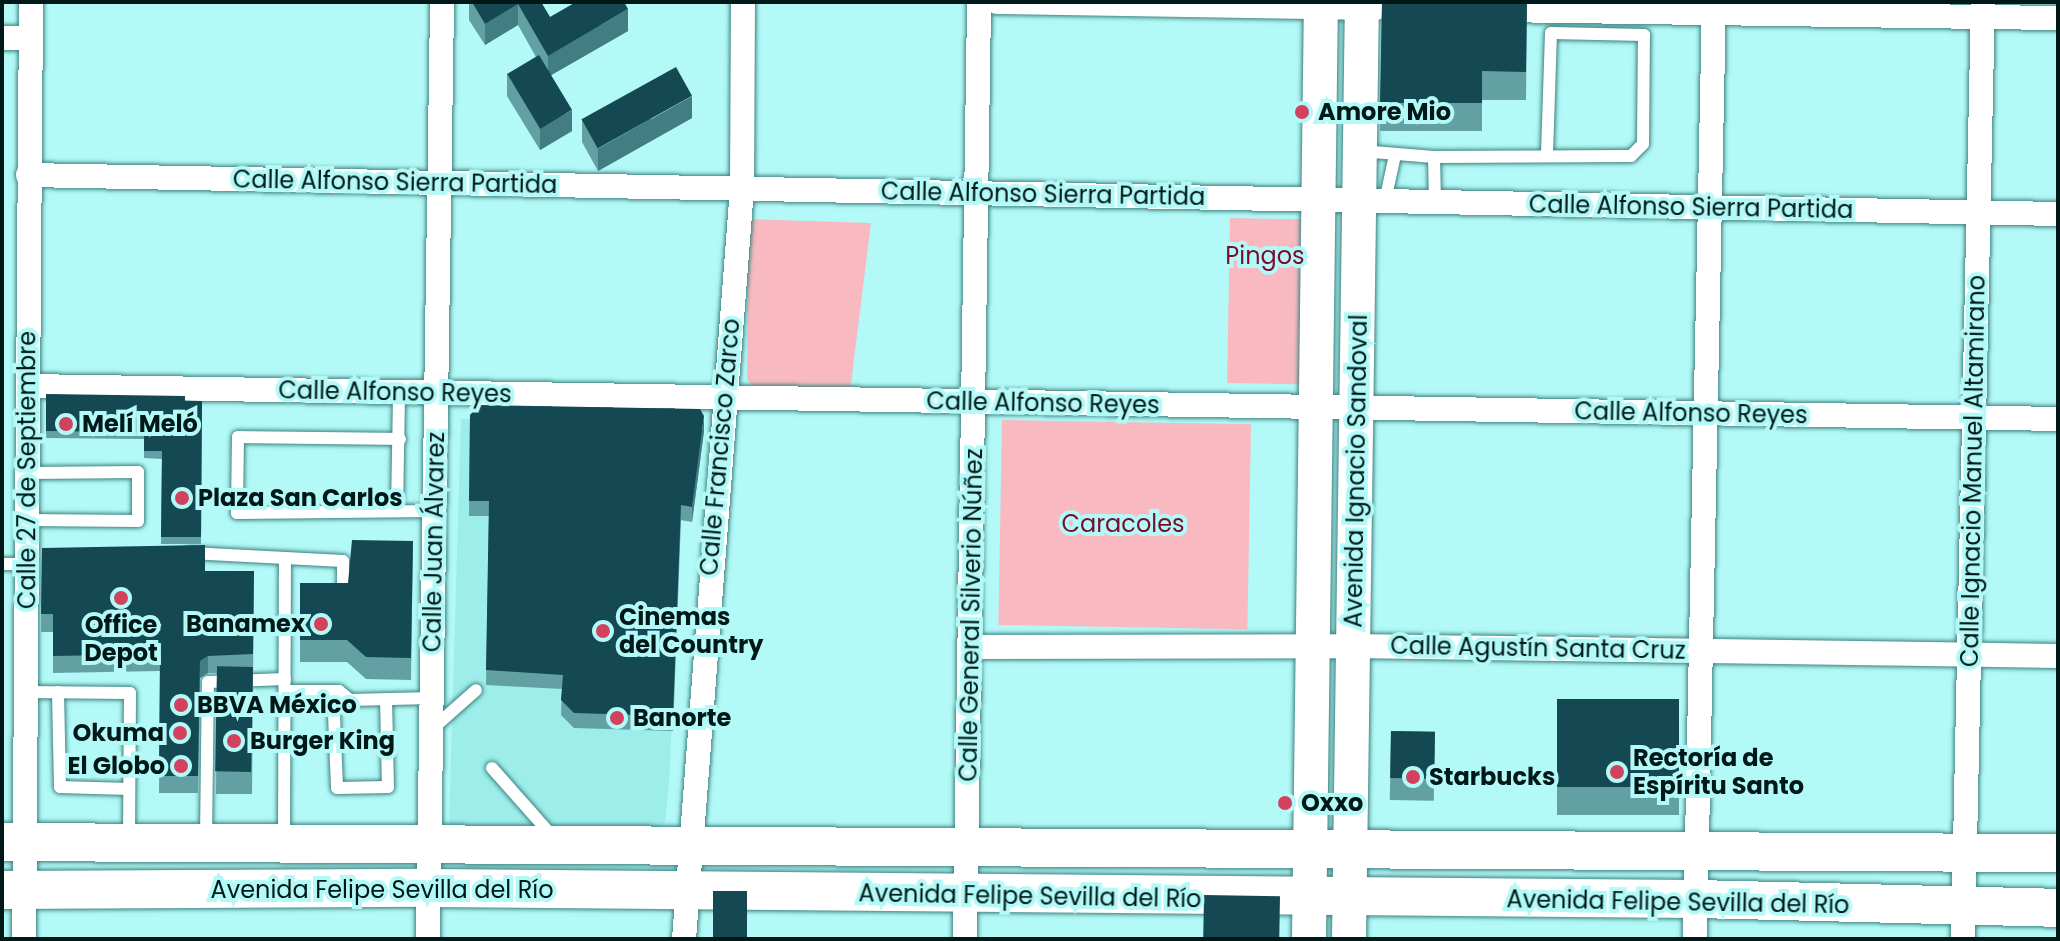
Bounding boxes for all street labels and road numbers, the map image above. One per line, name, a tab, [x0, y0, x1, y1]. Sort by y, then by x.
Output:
street label: Calle Alfonso Sierra Partida	[233, 165, 557, 199]
street label: Calle Alfonso Sierra Partida	[881, 177, 1205, 211]
street label: Calle Alfonso Sierra Partida	[1529, 190, 1853, 224]
street label: Calle Ignacio Manuel Altamirano	[1955, 275, 1991, 667]
street label: Avenida Ignacio Sandoval	[1339, 314, 1373, 628]
street label: Calle Francisco Zarco	[694, 317, 746, 577]
street label: Calle 27 de Septiembre	[13, 331, 41, 609]
street label: Calle Alfonso Reyes	[278, 376, 512, 408]
street label: Calle Alfonso Reyes	[926, 387, 1160, 419]
street label: Calle Alfonso Reyes	[1574, 397, 1808, 429]
street label: Calle Juan Álvarez	[418, 432, 450, 652]
street label: Calle General Silverio Núñez	[954, 448, 988, 782]
street label: Calle Agustín Santa Cruz	[1390, 631, 1686, 665]
street label: Avenida Felipe Sevilla del Río	[211, 876, 553, 904]
street label: Avenida Felipe Sevilla del Río	[858, 879, 1202, 913]
street label: Avenida Felipe Sevilla del Río	[1506, 885, 1850, 919]

